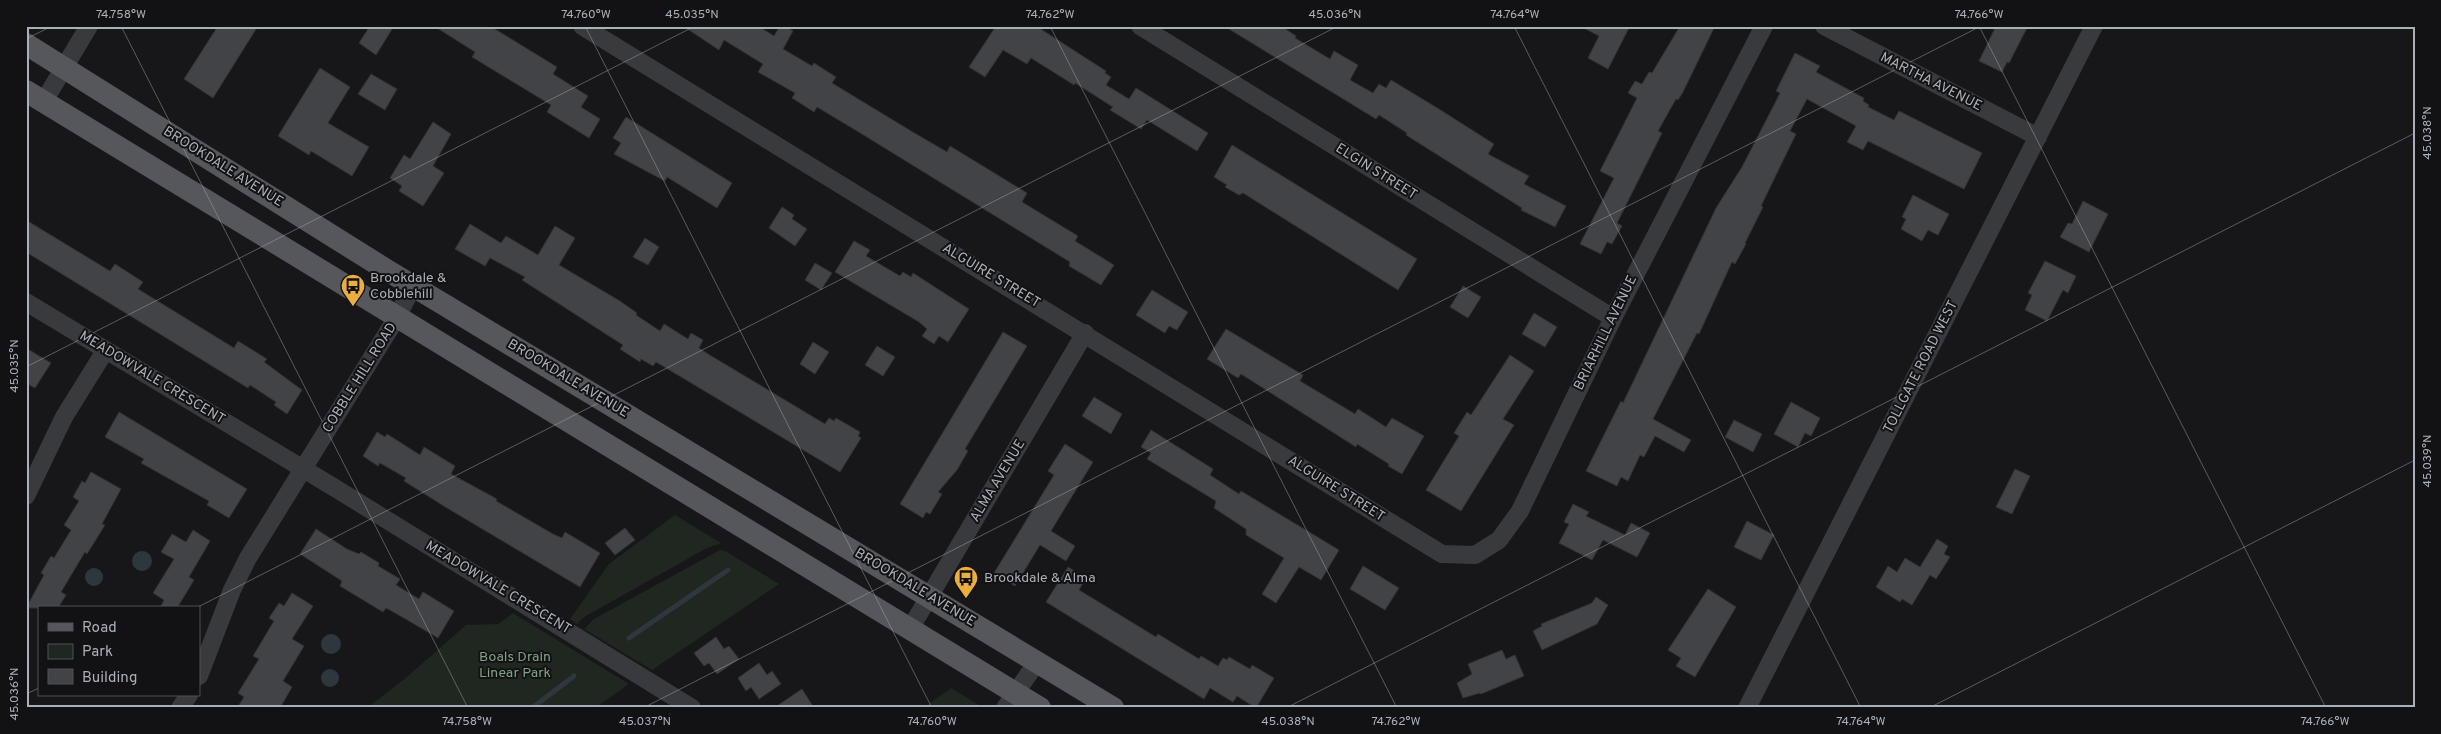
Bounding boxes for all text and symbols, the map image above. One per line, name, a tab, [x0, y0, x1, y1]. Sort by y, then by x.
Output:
text: 74.758°W	[96, 7, 146, 23]
text: 74.760°W	[561, 7, 611, 23]
text: 45.035°N	[665, 7, 719, 23]
text: 74.762°W	[1025, 7, 1075, 23]
text: 45.036°N	[1308, 7, 1362, 23]
text: 74.764°W	[1490, 7, 1540, 23]
text: 74.766°W	[1955, 7, 2003, 23]
street label: MARTHA AVENUE	[1877, 49, 1985, 115]
text: 45.038°N	[2420, 106, 2436, 160]
street label: BROOKDALE AVENUE	[160, 123, 286, 211]
street label: ELGIN STREET	[1332, 140, 1420, 204]
street label: ALGUIRE STREET	[939, 240, 1043, 312]
place label: Brookdale & Cobblehill	[370, 270, 447, 303]
bus stop icon: Brookdale & Cobblehill	[340, 273, 366, 307]
street label: BRIARHILL AVENUE	[1571, 273, 1641, 393]
street label: TOLLGATE ROAD WEST	[1880, 298, 1962, 436]
street label: COBBLE HILL ROAD	[319, 320, 401, 436]
street label: MEADOWVALE CRESCENT	[76, 328, 228, 428]
street label: BROOKDALE AVENUE	[504, 336, 632, 422]
text: 45.035°N	[7, 339, 23, 393]
text: 45.039°N	[2420, 435, 2436, 487]
street label: ALMA AVENUE	[967, 437, 1029, 525]
street label: ALGUIRE STREET	[1284, 452, 1388, 526]
street label: MEADOWVALE CRESCENT	[422, 538, 574, 638]
street label: BROOKDALE AVENUE	[851, 545, 979, 631]
bus stop icon: Brookdale & Alma	[953, 565, 979, 599]
place label: Brookdale & Alma	[984, 570, 1096, 587]
legend	[38, 606, 200, 696]
text: Road	[82, 619, 117, 638]
text: Park	[82, 643, 113, 662]
park label: Boals Drain Linear Park	[479, 649, 551, 682]
text: 45.036°N	[7, 667, 23, 721]
text: Building	[82, 669, 137, 688]
text: 74.758°W	[442, 714, 492, 730]
text: 45.037°N	[619, 714, 671, 730]
text: 74.760°W	[907, 714, 957, 730]
text: 45.038°N	[1261, 714, 1315, 730]
text: 74.762°W	[1371, 714, 1421, 730]
text: 74.764°W	[1836, 714, 1886, 730]
text: 74.766°W	[2301, 714, 2349, 730]

